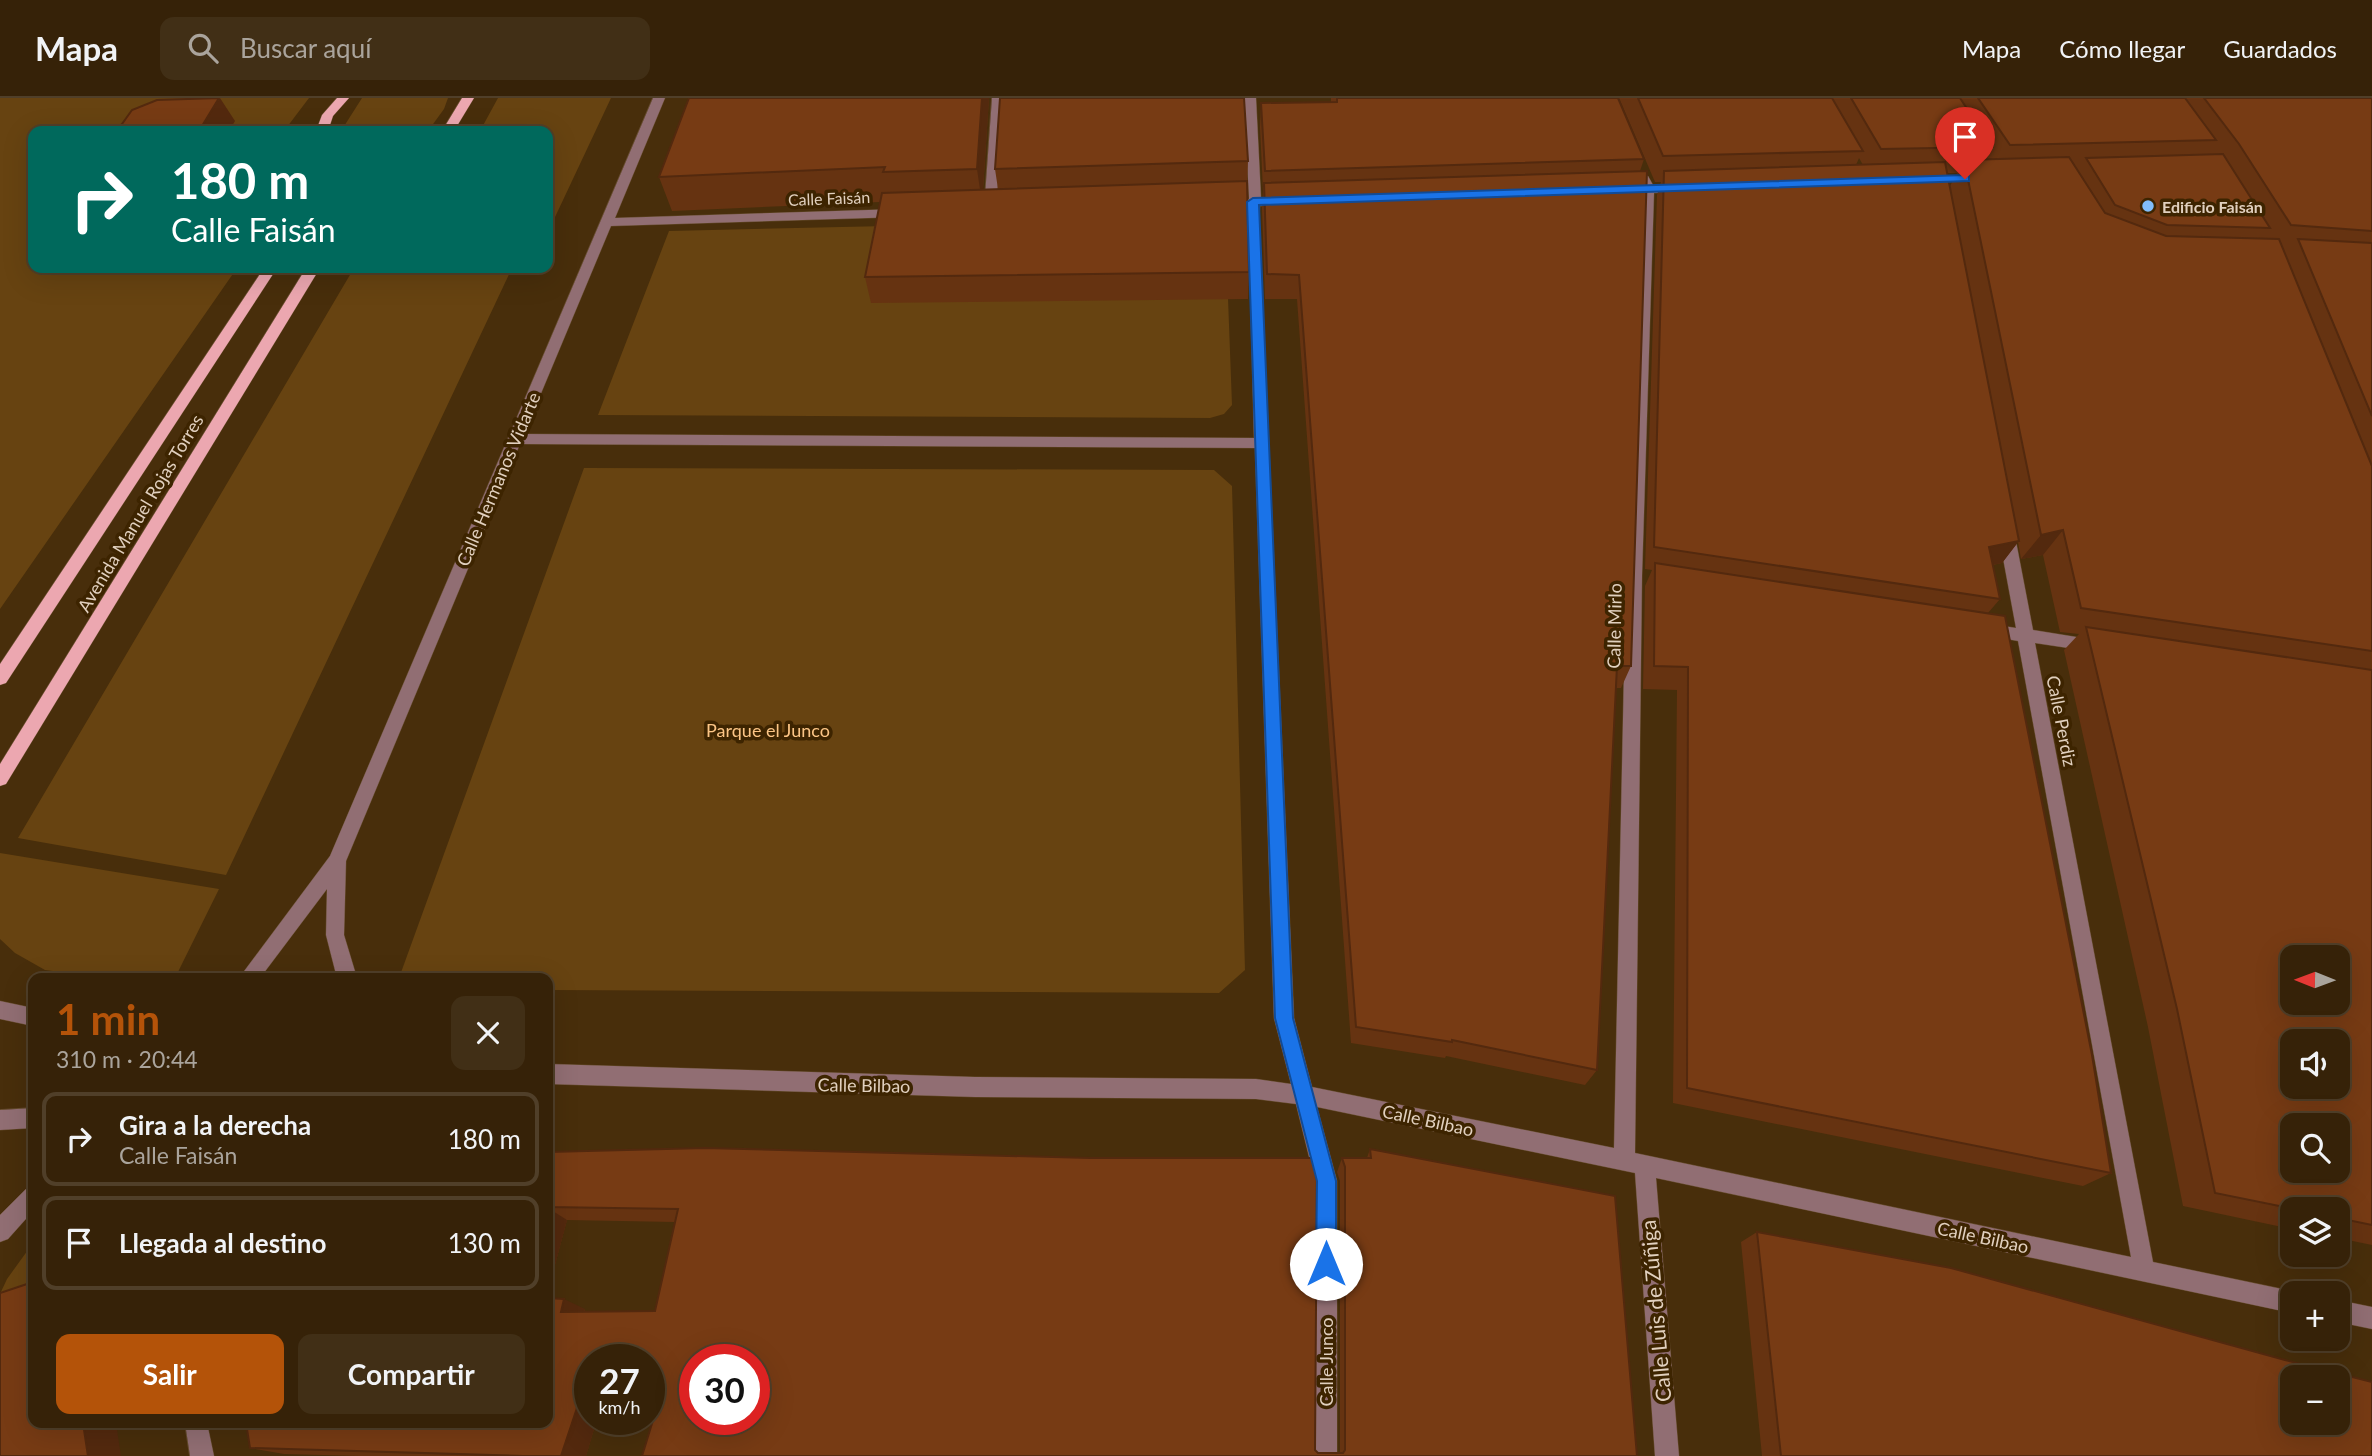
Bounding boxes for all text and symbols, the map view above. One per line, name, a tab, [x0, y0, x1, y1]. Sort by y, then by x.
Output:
search box	[160, 17, 650, 80]
text: Mapa	[35, 28, 118, 68]
icon: search	[184, 29, 222, 67]
text: Buscar aquí	[240, 32, 371, 64]
text: Mapa	[1962, 34, 2021, 63]
text: Cómo llegar	[2059, 34, 2185, 63]
text: Guardados	[2223, 34, 2337, 63]
pin	[1935, 107, 1995, 179]
icon: arrive	[1946, 118, 1984, 156]
text: 180 m	[171, 151, 309, 209]
icon: right	[56, 154, 147, 245]
street label: Calle Faisán	[788, 187, 870, 209]
place label: Edificio Faisán	[2162, 197, 2263, 216]
marker: Edificio Faisán	[2140, 198, 2156, 214]
text: Calle Faisán	[171, 210, 336, 249]
street label: Calle Hermanos Vidarte	[451, 389, 545, 569]
street label: Avenida Manuel Rojas Torres	[72, 410, 208, 616]
street label: Calle Mirlo	[1602, 583, 1626, 669]
street label: Calle Perdiz	[2042, 674, 2082, 768]
park label: Parque el Junco	[706, 719, 830, 741]
north arrow	[2280, 945, 2350, 1015]
map controls	[2280, 945, 2350, 1435]
text: 1 min	[56, 994, 160, 1044]
button: close	[451, 996, 525, 1070]
button: sound	[2280, 1029, 2350, 1099]
text: 310 m · 20:44	[56, 1045, 198, 1073]
street label: Calle Bilbao	[817, 1073, 911, 1097]
street label: Calle Bilbao	[1380, 1100, 1476, 1140]
text: Gira a la derecha	[119, 1109, 311, 1141]
button: search	[2280, 1113, 2350, 1183]
icon: right	[60, 1120, 98, 1158]
text: 180 m	[448, 1123, 521, 1155]
text: Calle Faisán	[119, 1141, 237, 1169]
button: layers	[2280, 1197, 2350, 1267]
street label: Calle Bilbao	[1935, 1217, 2031, 1257]
street label: Calle Luis de Zúñiga	[1635, 1219, 1675, 1403]
icon: arrive	[60, 1224, 98, 1262]
text: Llegada al destino	[119, 1227, 326, 1259]
text: 130 m	[448, 1227, 521, 1259]
position arrow	[1289, 1227, 1363, 1301]
button: +	[2280, 1281, 2350, 1351]
street label: Calle Junco	[1315, 1317, 1337, 1407]
button: Salir	[56, 1334, 284, 1414]
button: Compartir	[298, 1334, 525, 1414]
speed limit sign: 30	[679, 1344, 770, 1435]
text: 27	[599, 1359, 640, 1401]
button: −	[2280, 1365, 2350, 1435]
text: km/h	[598, 1396, 641, 1418]

